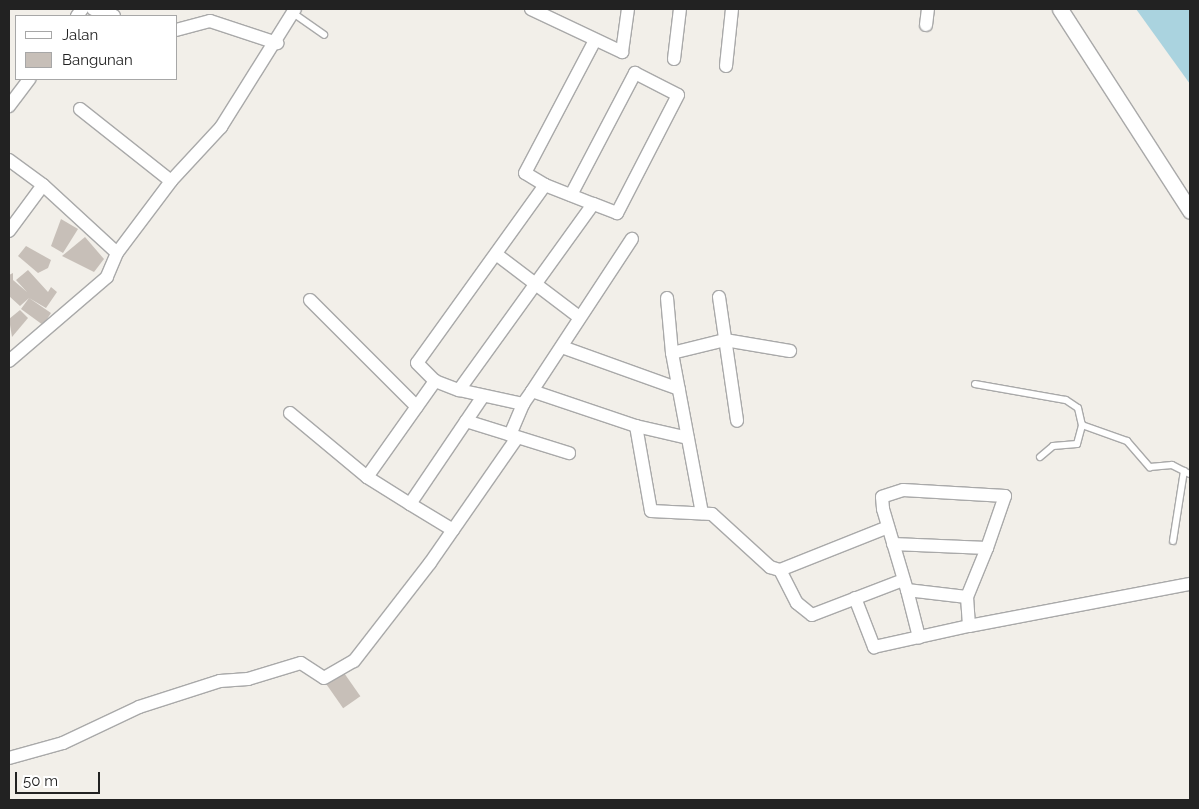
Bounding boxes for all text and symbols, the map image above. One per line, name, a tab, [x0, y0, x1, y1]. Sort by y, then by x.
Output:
legend	[15, 15, 178, 80]
text: Jalan	[62, 26, 98, 44]
text: Bangunan	[62, 51, 133, 69]
scale bar	[18, 762, 102, 794]
text: 50 m	[23, 772, 58, 790]

